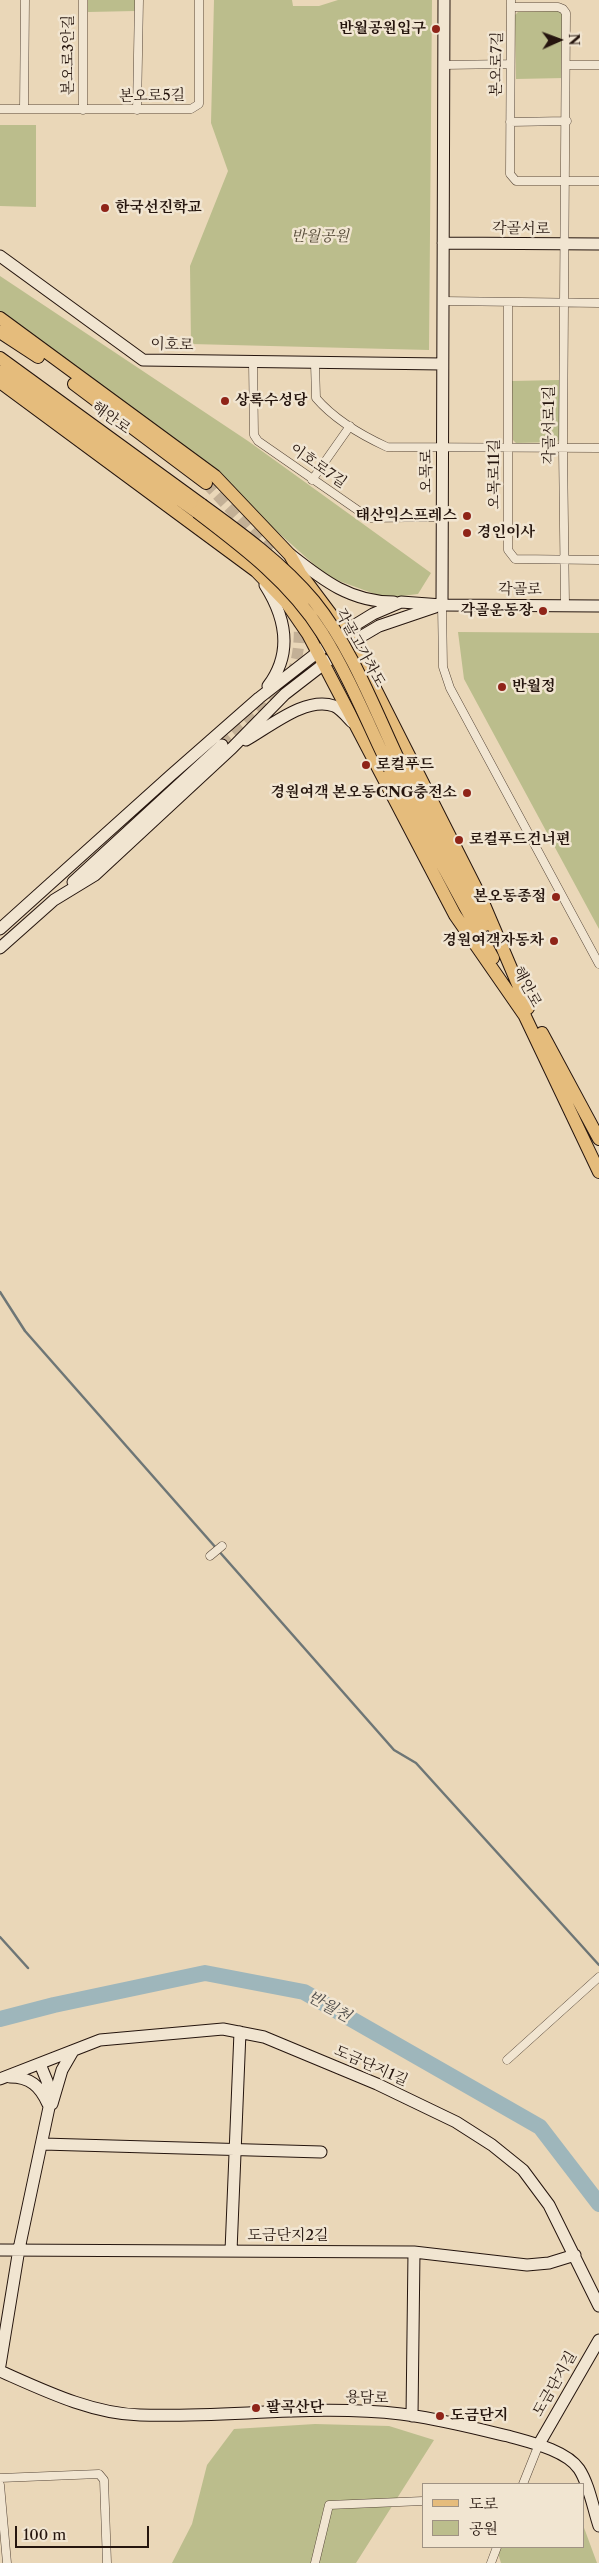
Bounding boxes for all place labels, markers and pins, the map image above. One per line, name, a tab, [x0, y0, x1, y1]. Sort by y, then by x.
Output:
place label: 반월공원입구	[339, 20, 426, 38]
marker: 반월공원입구	[430, 23, 442, 35]
place label: 한국선진학교	[115, 199, 202, 217]
marker: 한국선진학교	[99, 202, 111, 214]
place label: 상록수성당	[235, 392, 307, 410]
marker: 상록수성당	[219, 395, 231, 407]
place label: 태산익스프레스	[356, 507, 457, 525]
marker: 태산익스프레스	[461, 510, 473, 522]
place label: 경인이사	[477, 524, 535, 542]
marker: 경인이사	[461, 527, 473, 539]
place label: 각골운동장	[461, 602, 533, 620]
marker: 각골운동장	[537, 605, 549, 617]
place label: 반월정	[512, 678, 555, 696]
marker: 반월정	[496, 681, 508, 693]
place label: 로컬푸드	[376, 756, 434, 774]
marker: 로컬푸드	[360, 759, 372, 771]
place label: 경원여객 본오동CNG충전소	[271, 784, 457, 802]
marker: 경원여객 본오동CNG충전소	[461, 787, 473, 799]
place label: 로컬푸드건너편	[469, 831, 570, 849]
marker: 로컬푸드건너편	[453, 834, 465, 846]
place label: 본오동종점	[474, 888, 546, 906]
marker: 본오동종점	[550, 891, 562, 903]
place label: 경원여객자동차	[443, 932, 544, 950]
marker: 경원여객자동차	[548, 935, 560, 947]
place label: 팔곡산단	[266, 2399, 324, 2417]
marker: 팔곡산단	[250, 2402, 262, 2414]
place label: 도금단지	[450, 2407, 508, 2425]
marker: 도금단지	[434, 2410, 446, 2422]

